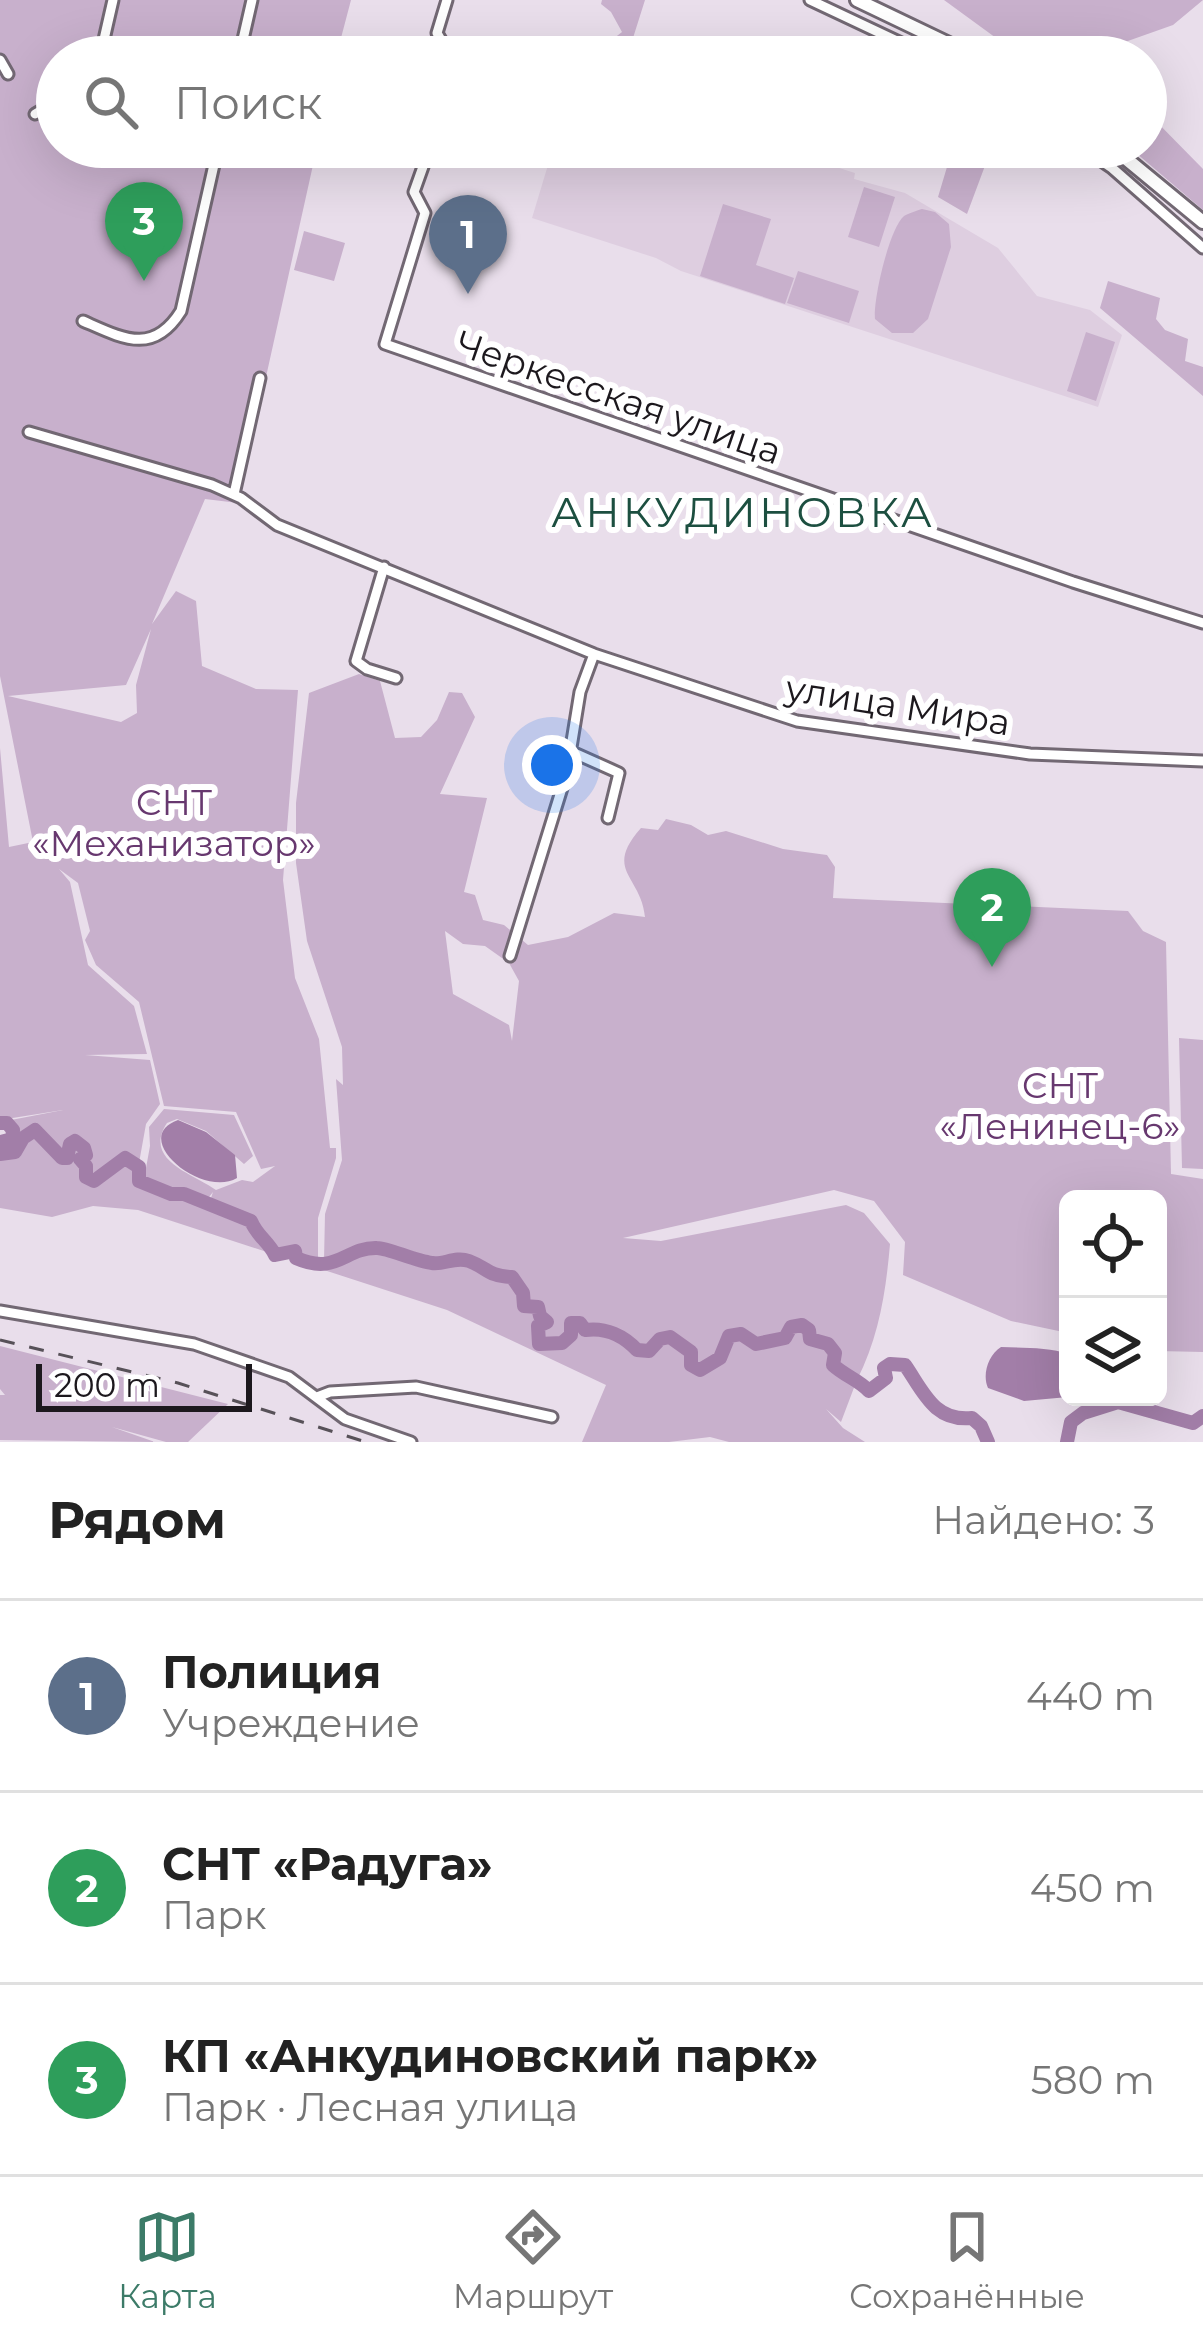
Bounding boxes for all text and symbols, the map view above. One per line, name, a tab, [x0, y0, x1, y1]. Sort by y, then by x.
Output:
search box	[36, 36, 1167, 168]
icon: search	[78, 69, 144, 135]
text: Поиск	[174, 75, 322, 130]
pin: 3	[105, 182, 183, 281]
pin: 1	[429, 195, 507, 294]
street label: Черкесская улица	[451, 321, 787, 473]
district label: АНКУДИНОВКА	[551, 486, 935, 538]
street label: улица Мира	[782, 665, 1013, 744]
your location	[522, 735, 582, 795]
park label: СНТ «Механизатор»	[32, 780, 316, 865]
pin: 2	[953, 868, 1031, 967]
park label: СНТ «Ленинец-6»	[939, 1063, 1181, 1148]
map controls	[1059, 1190, 1167, 1406]
button: locate	[1059, 1190, 1167, 1298]
button: layers	[1059, 1298, 1167, 1406]
scale bar	[36, 1358, 252, 1411]
text: 200 m	[54, 1365, 160, 1405]
text: Рядом	[48, 1489, 226, 1551]
text: Найдено: 3	[932, 1496, 1155, 1544]
text: Полиция	[162, 1644, 381, 1699]
text: 1	[79, 1672, 95, 1720]
text: 440 m	[1026, 1672, 1155, 1720]
text: Учреждение	[162, 1699, 420, 1747]
text: СНТ «Радуга»	[162, 1836, 493, 1891]
text: 2	[75, 1864, 99, 1912]
text: 450 m	[1030, 1864, 1155, 1912]
text: Парк	[162, 1891, 266, 1939]
text: КП «Анкудиновский парк»	[162, 2028, 818, 2083]
text: 3	[75, 2056, 99, 2104]
text: 580 m	[1031, 2056, 1155, 2104]
text: Парк · Лесная улица	[162, 2083, 578, 2131]
tab: Карта	[118, 2204, 217, 2316]
tab: Маршрут	[453, 2204, 613, 2316]
tab: Сохранённые	[849, 2204, 1085, 2316]

